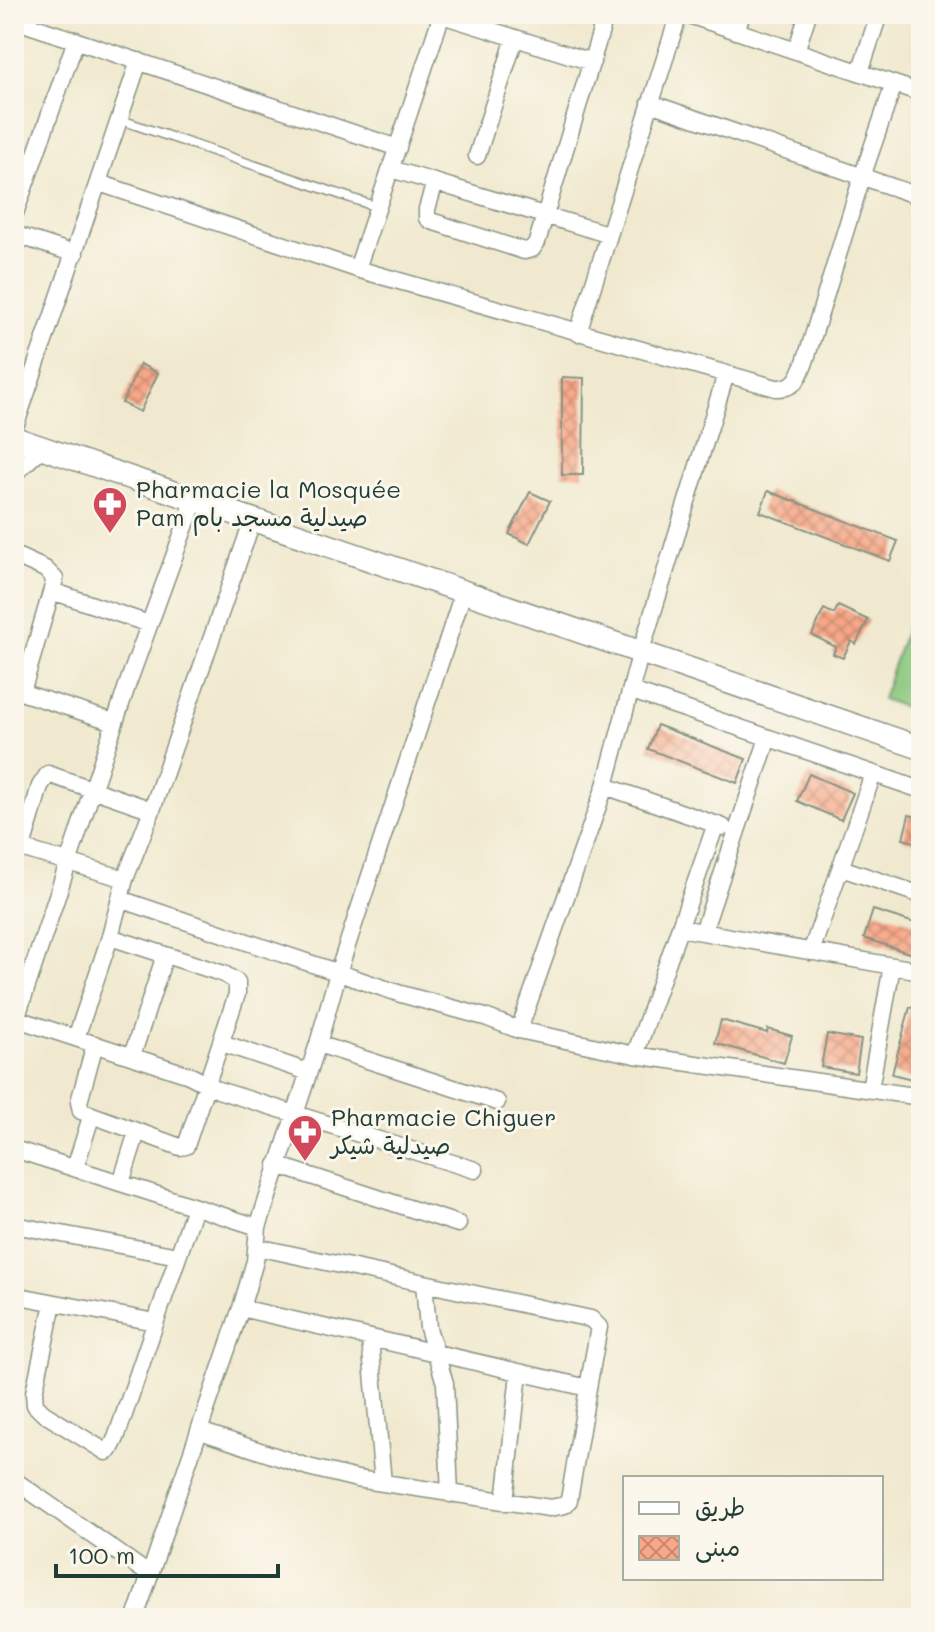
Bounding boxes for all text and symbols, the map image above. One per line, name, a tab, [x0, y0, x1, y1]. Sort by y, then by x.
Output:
place label: Pharmacie la Mosquée Pam صيدلية مسجد بام	[136, 473, 401, 536]
pharmacy icon: Pharmacie la Mosquée Pam صيدلية مسجد بام	[91, 485, 129, 535]
place label: Pharmacie Chiguer صيدلية شيكر	[329, 1101, 556, 1160]
pharmacy icon: Pharmacie Chiguer صيدلية شيكر	[286, 1113, 324, 1163]
legend	[623, 1476, 883, 1580]
text: طريق	[695, 1491, 745, 1522]
scale bar	[56, 1528, 278, 1578]
text: مبنى	[695, 1531, 740, 1563]
text: 100 m	[68, 1539, 135, 1570]

